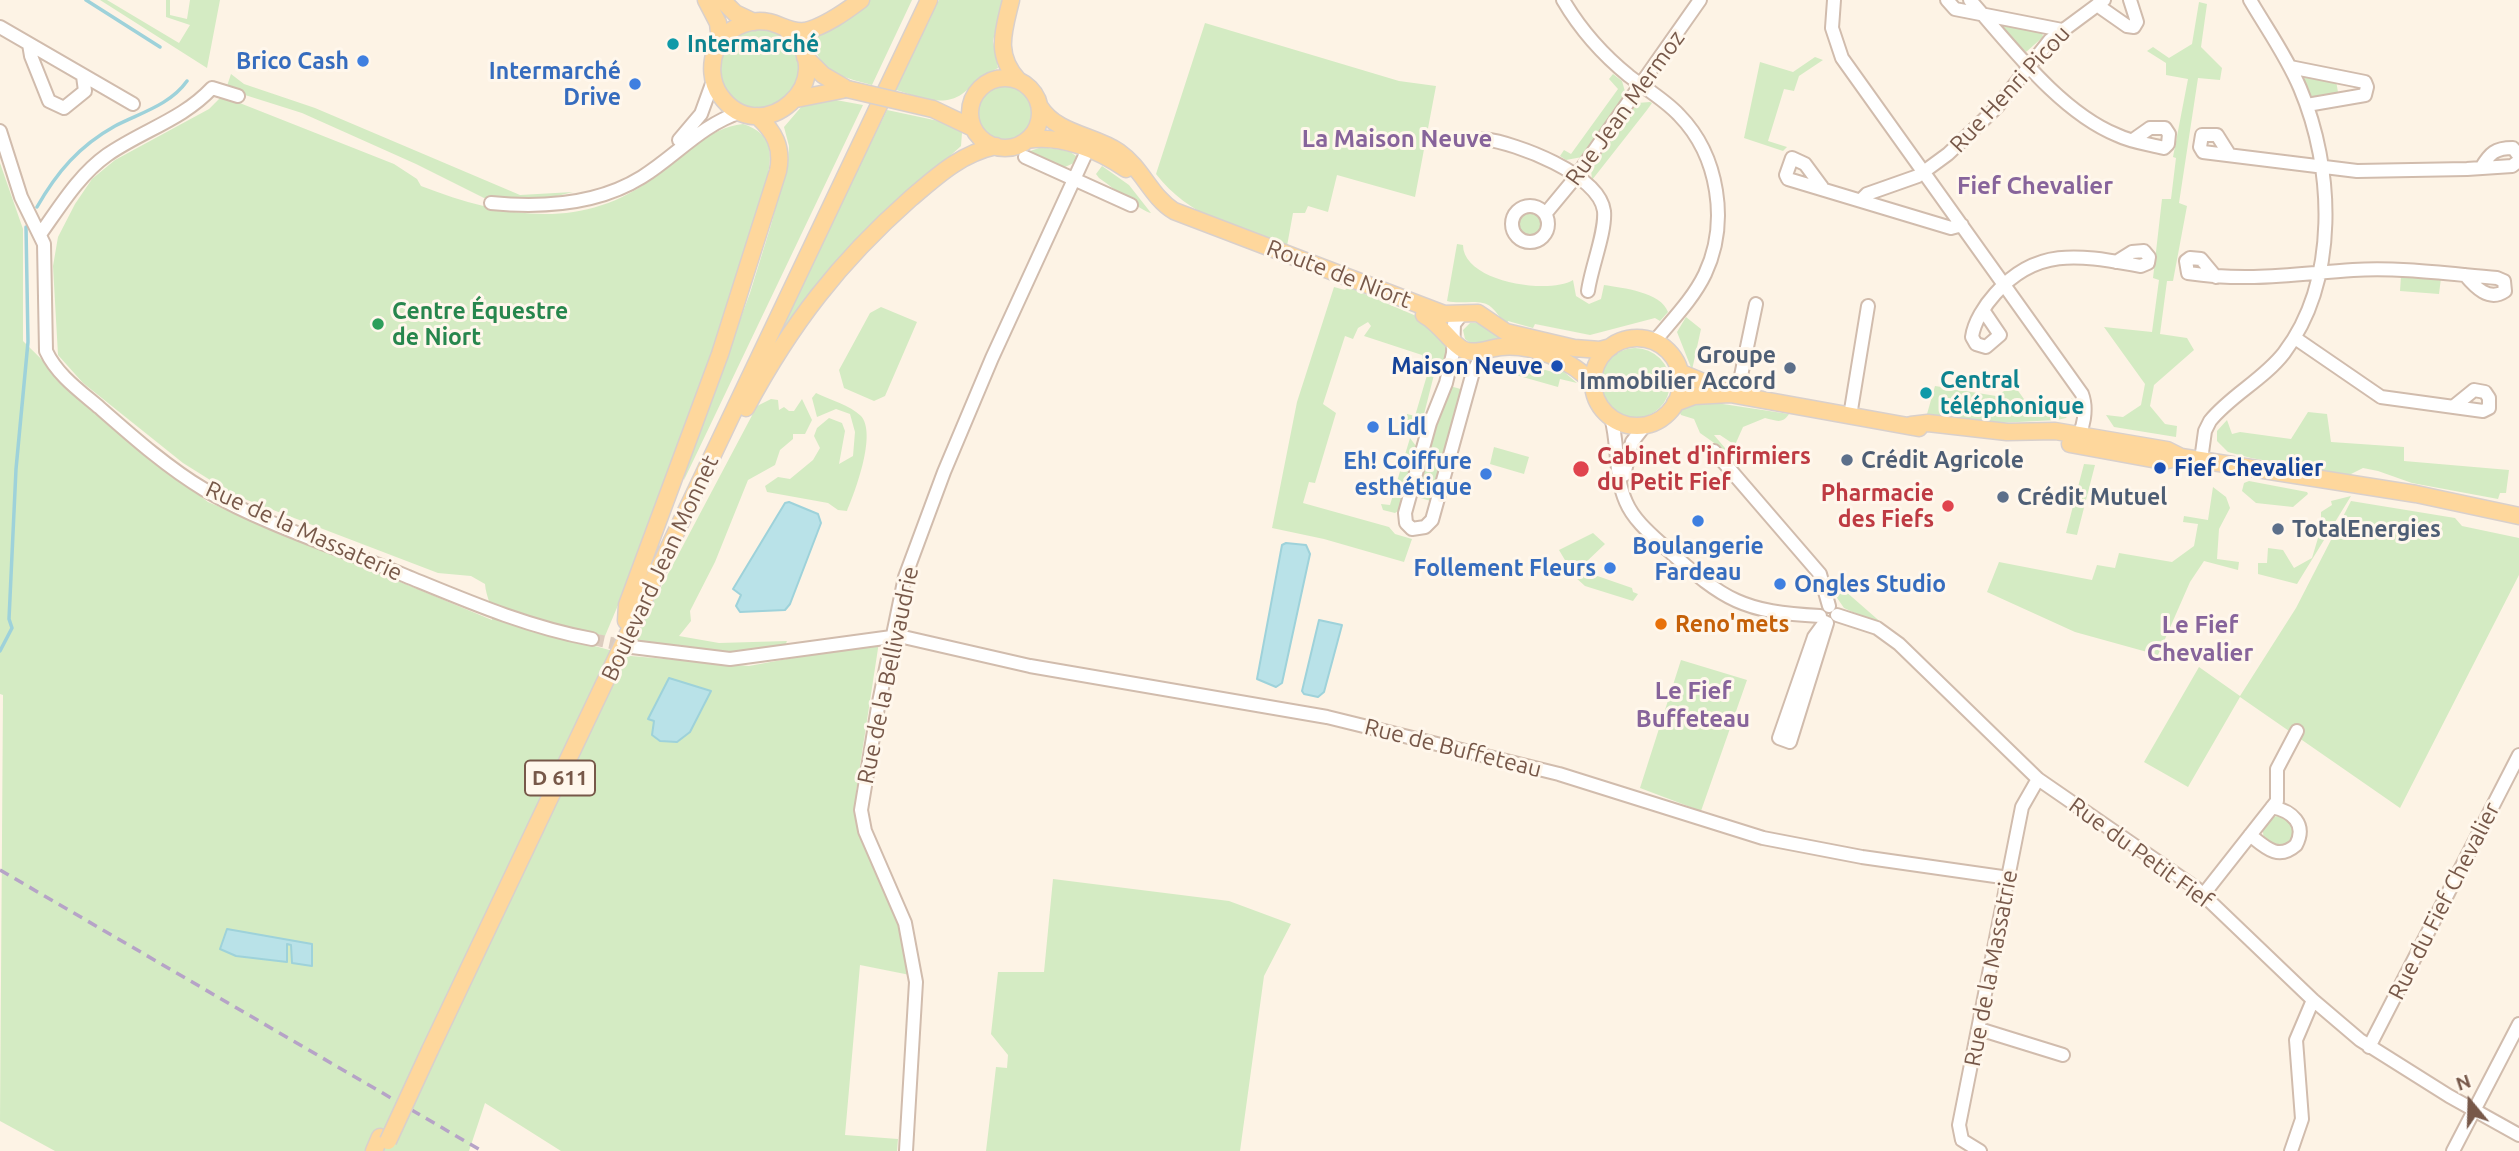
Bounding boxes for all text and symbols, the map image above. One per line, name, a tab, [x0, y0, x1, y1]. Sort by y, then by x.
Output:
street label: Rue Henri Picou	[1944, 20, 2076, 158]
street label: Rue Jean Mermoz	[1560, 25, 1690, 191]
place label: Intermarché	[687, 30, 819, 58]
marker: Intermarché	[665, 36, 681, 52]
place label: Brico Cash	[236, 47, 349, 75]
marker: Brico Cash	[355, 53, 371, 69]
place label: Intermarché Drive	[489, 57, 621, 111]
marker: Intermarché Drive	[627, 76, 643, 92]
district label: La Maison Neuve	[1302, 125, 1492, 153]
district label: Fief Chevalier	[1957, 172, 2113, 200]
street label: Route de Niort	[1263, 234, 1415, 314]
place label: Centre Équestre de Niort	[392, 297, 568, 351]
marker: Centre Équestre de Niort	[370, 316, 386, 332]
place label: Groupe Immobilier Accord	[1579, 341, 1776, 395]
place label: Maison Neuve	[1391, 352, 1543, 380]
marker: Maison Neuve	[1549, 358, 1565, 374]
marker: Groupe Immobilier Accord	[1782, 360, 1798, 376]
place label: Central téléphonique	[1940, 366, 2084, 420]
marker: Central téléphonique	[1918, 385, 1934, 401]
place label: Lidl	[1387, 413, 1427, 441]
marker: Lidl	[1365, 419, 1381, 435]
place label: Cabinet d'infirmiers du Petit Fief	[1597, 442, 1811, 496]
place label: Crédit Agricole	[1861, 446, 2024, 474]
place label: Eh! Coiffure esthétique	[1343, 447, 1472, 501]
street label: Boulevard Jean Monnet	[596, 451, 724, 685]
marker: Crédit Agricole	[1839, 452, 1855, 468]
place label: Fief Chevalier	[2174, 454, 2324, 482]
marker: Cabinet d'infirmiers du Petit Fief	[1571, 459, 1591, 479]
marker: Fief Chevalier	[2152, 460, 2168, 476]
marker: Eh! Coiffure esthétique	[1478, 466, 1494, 482]
street label: Rue de la Massaterie	[201, 475, 407, 587]
place label: Pharmacie des Fiefs	[1821, 479, 1934, 533]
place label: Crédit Mutuel	[2017, 483, 2167, 511]
marker: Crédit Mutuel	[1995, 489, 2011, 505]
marker: Pharmacie des Fiefs	[1940, 498, 1956, 514]
marker: Boulangerie Fardeau	[1690, 513, 1706, 529]
place label: TotalEnergies	[2292, 515, 2441, 543]
marker: TotalEnergies	[2270, 521, 2286, 537]
place label: Boulangerie Fardeau	[1632, 532, 1764, 586]
place label: Follement Fleurs	[1413, 554, 1596, 582]
marker: Follement Fleurs	[1602, 560, 1618, 576]
street label: Rue de la Bellivaudrie	[851, 564, 925, 786]
place label: Ongles Studio	[1794, 570, 1946, 598]
marker: Ongles Studio	[1772, 576, 1788, 592]
place label: Reno'mets	[1675, 610, 1789, 638]
district label: Le Fief Chevalier	[2147, 611, 2253, 667]
marker: Reno'mets	[1653, 616, 1669, 632]
district label: Le Fief Buffeteau	[1636, 677, 1750, 733]
street label: Rue de Buffeteau	[1362, 713, 1544, 783]
road number: D 611	[525, 760, 595, 796]
street label: Rue du Petit Fief	[2064, 791, 2218, 915]
street label: Rue du Fief Chevalier	[2382, 798, 2506, 1004]
street label: Rue de la Massatrie	[1958, 867, 2024, 1069]
north arrow	[2435, 1067, 2505, 1137]
text: N	[2453, 1069, 2473, 1095]

